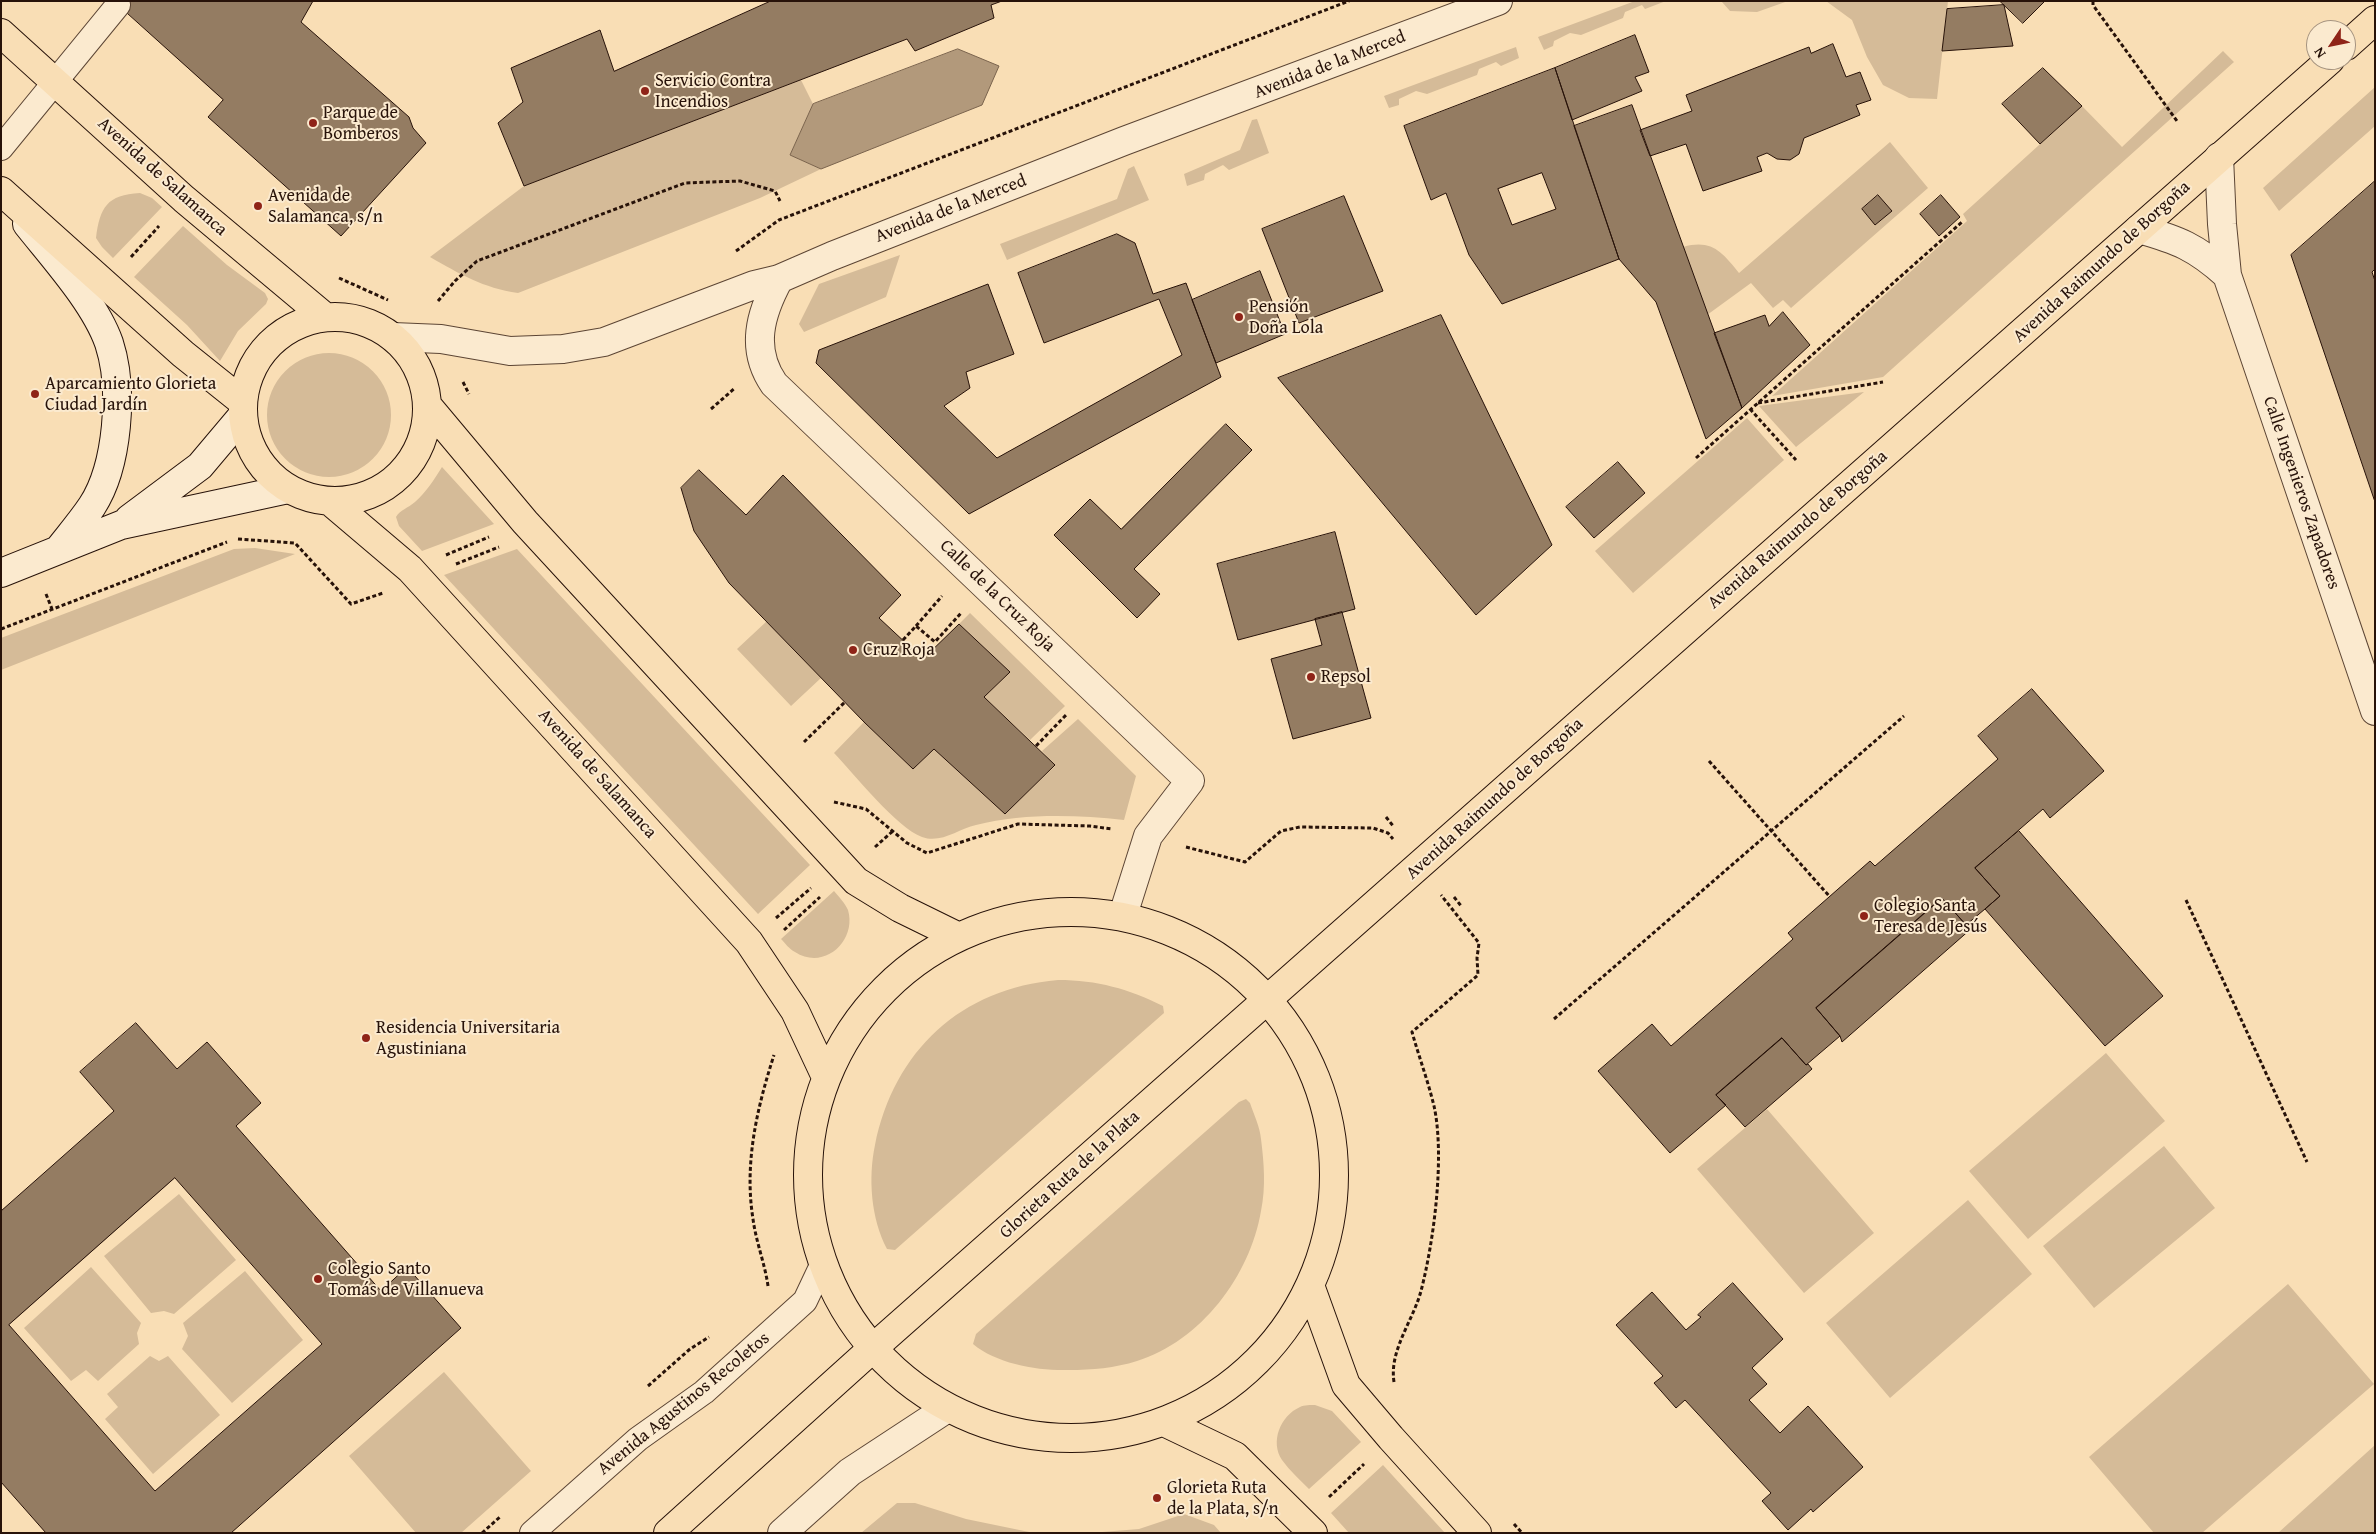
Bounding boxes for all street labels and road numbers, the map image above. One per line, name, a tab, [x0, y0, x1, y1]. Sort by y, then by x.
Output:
street label: Avenida de la Merced	[1251, 26, 1409, 104]
street label: Avenida de Salamanca	[93, 113, 231, 241]
street label: Avenida de la Merced	[872, 170, 1030, 248]
street label: Avenida Raimundo de Borgoña	[2009, 177, 2195, 347]
street label: Calle Ingenieros Zapadores	[2258, 394, 2344, 592]
street label: Avenida Raimundo de Borgoña	[1704, 446, 1892, 614]
street label: Calle de la Cruz Roja	[935, 535, 1059, 657]
street label: Avenida de Salamanca	[533, 705, 661, 843]
street label: Avenida Raimundo de Borgoña	[1402, 714, 1588, 884]
street label: Glorieta Ruta de la Plata	[995, 1106, 1145, 1244]
street label: Avenida Agustinos Recoletos	[594, 1328, 774, 1480]

